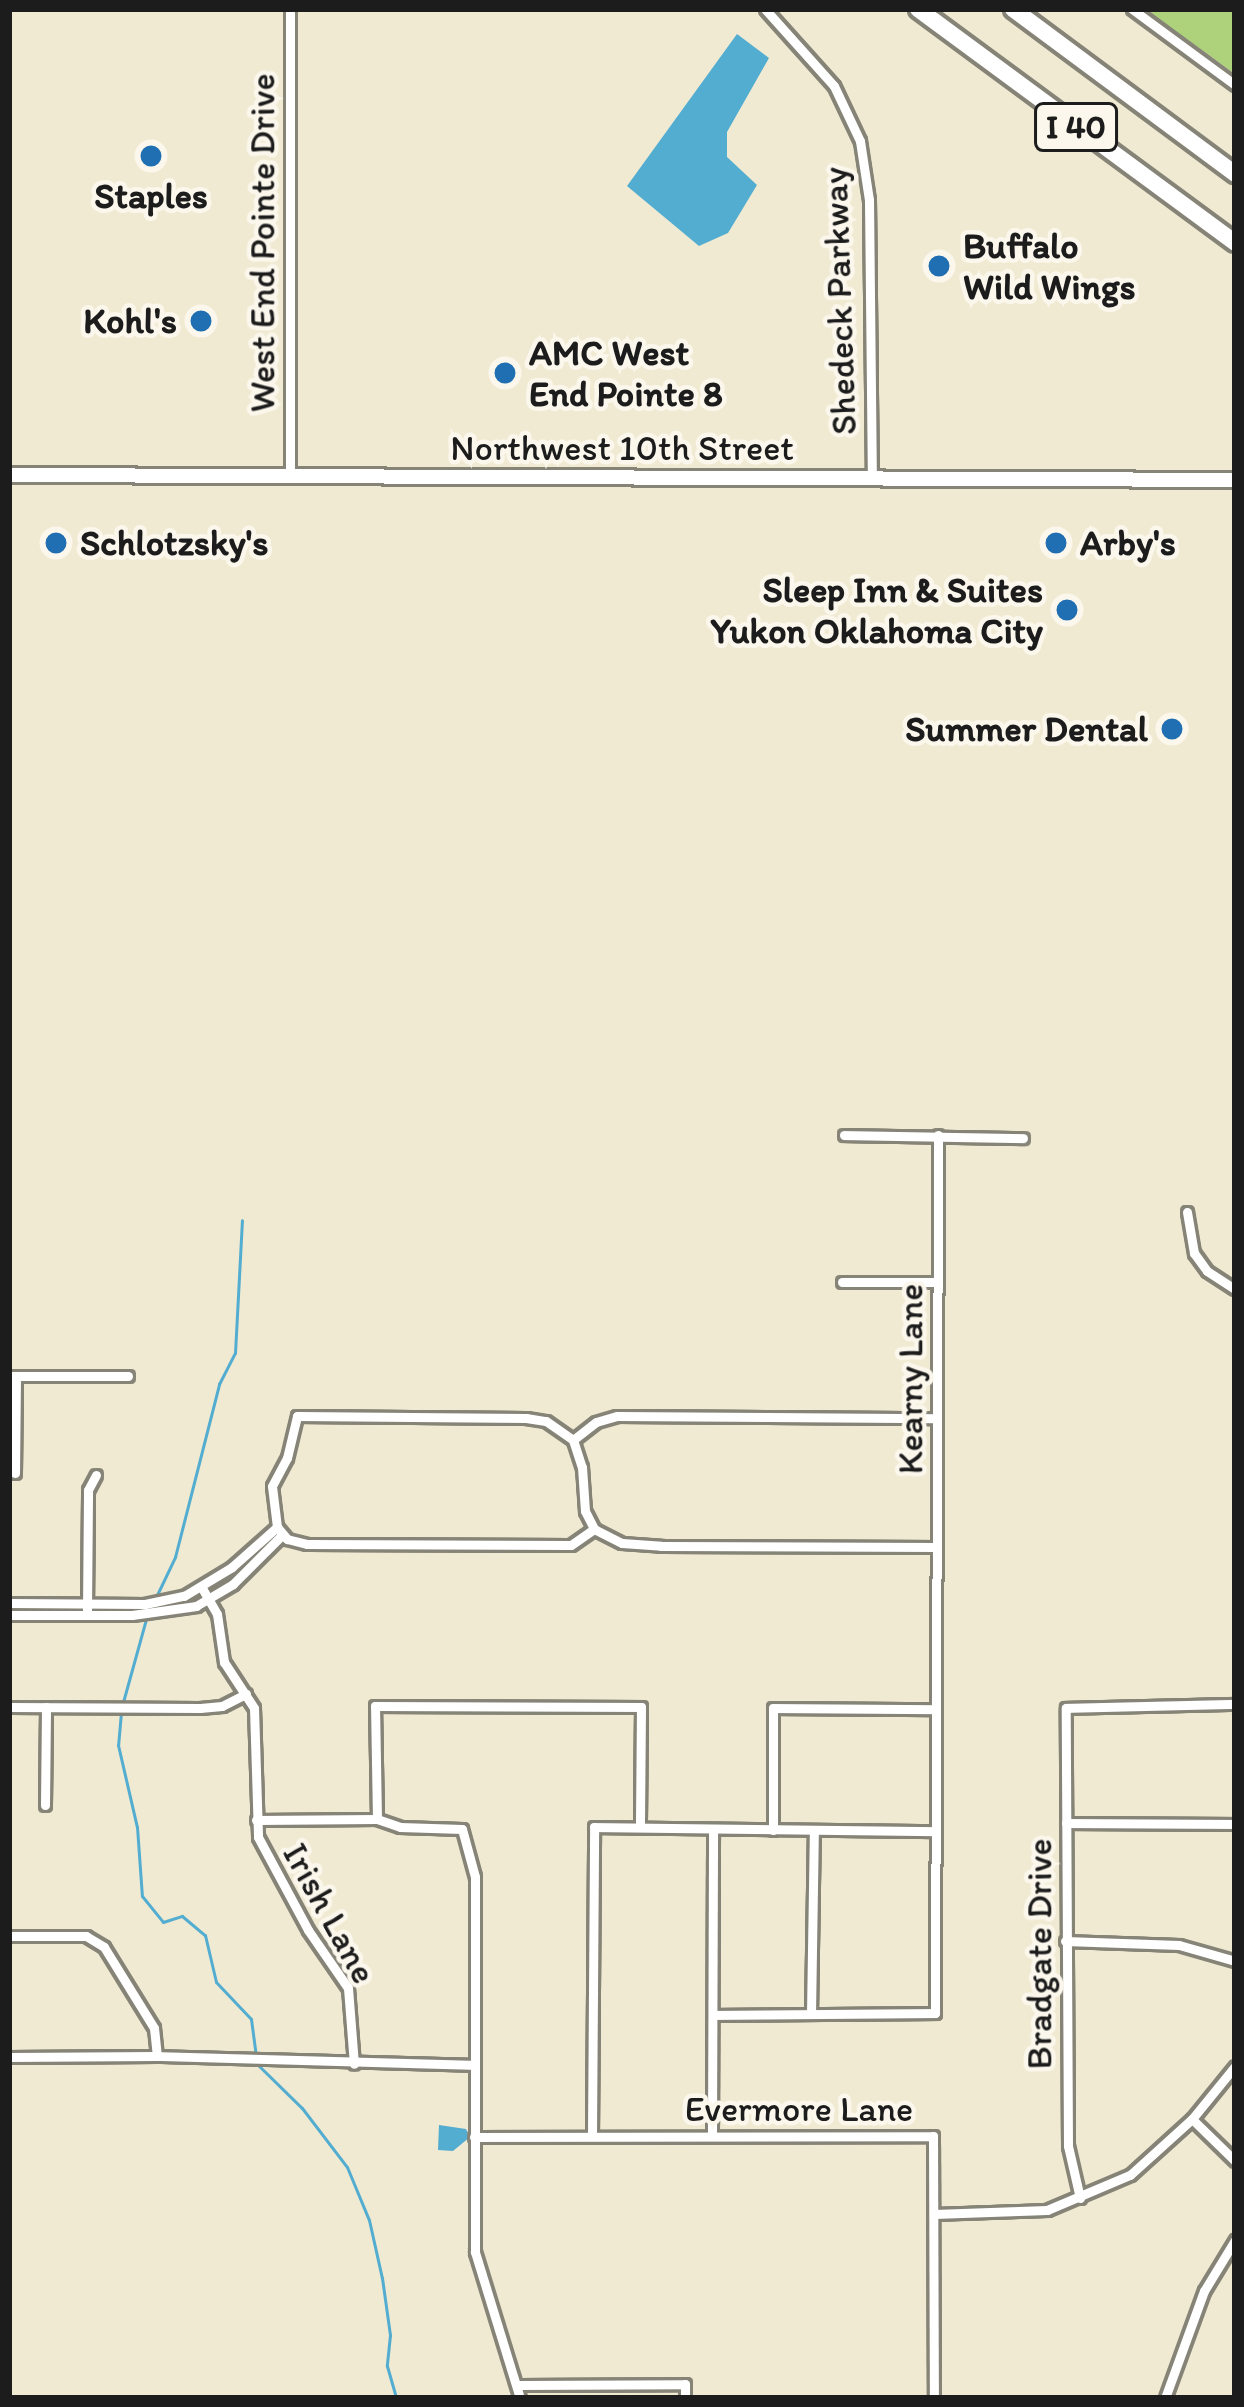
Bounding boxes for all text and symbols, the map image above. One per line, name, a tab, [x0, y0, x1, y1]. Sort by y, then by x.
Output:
street label: West End Pointe Drive	[240, 73, 284, 413]
road number: I 40	[1034, 100, 1118, 154]
marker: Staples	[138, 143, 164, 169]
street label: Shedeck Parkway	[813, 167, 865, 435]
place label: Staples	[94, 174, 208, 218]
place label: Buffalo Wild Wings	[963, 223, 1135, 308]
marker: Buffalo Wild Wings	[926, 253, 952, 279]
place label: Kohl's	[83, 299, 177, 343]
marker: Kohl's	[188, 308, 214, 334]
place label: AMC West End Pointe 8	[529, 330, 722, 415]
marker: AMC West End Pointe 8	[492, 360, 518, 386]
street label: Northwest 10th Street	[451, 426, 793, 470]
place label: Schlotzsky's	[80, 521, 268, 565]
place label: Arby's	[1080, 521, 1176, 565]
marker: Schlotzsky's	[43, 530, 69, 556]
marker: Arby's	[1043, 530, 1069, 556]
place label: Sleep Inn & Suites Yukon Oklahoma City	[709, 567, 1043, 652]
marker: Sleep Inn & Suites Yukon Oklahoma City	[1054, 597, 1080, 623]
place label: Summer Dental	[906, 707, 1148, 751]
marker: Summer Dental	[1159, 716, 1185, 742]
street label: Kearny Lane	[888, 1284, 932, 1474]
street label: Irish Lane	[274, 1835, 386, 1991]
street label: Bradgate Drive	[1017, 1838, 1061, 2070]
street label: Evermore Lane	[684, 2087, 914, 2131]

